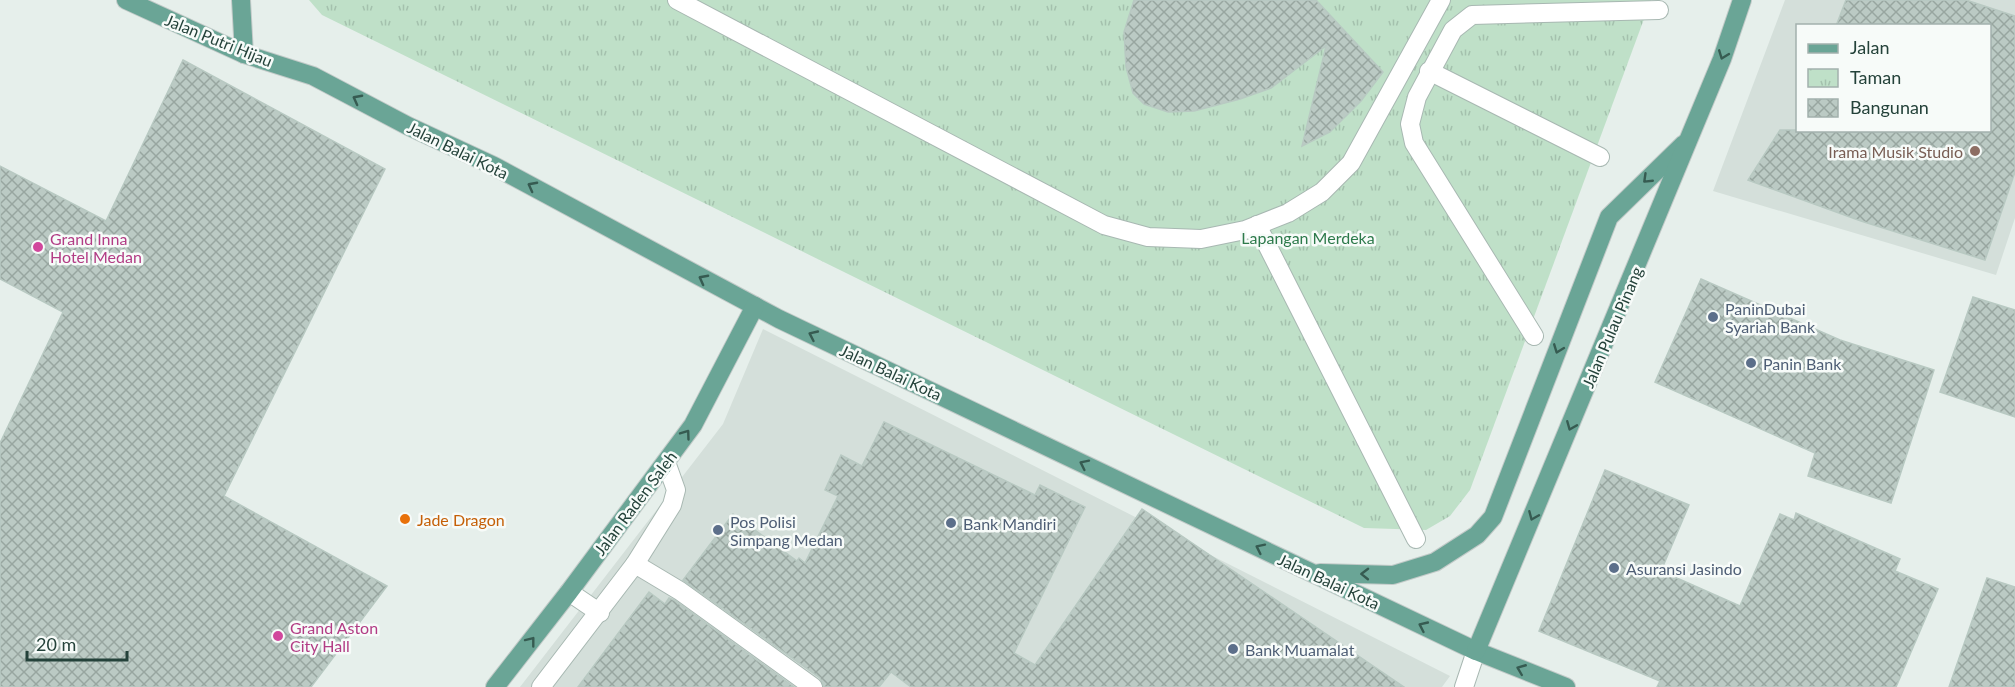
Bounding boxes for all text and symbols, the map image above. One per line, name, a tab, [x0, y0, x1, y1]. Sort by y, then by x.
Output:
street label: Jalan Putri Hijau	[163, 10, 275, 70]
legend	[1796, 24, 1991, 132]
text: Jalan	[1850, 36, 1889, 58]
one-way arrow	[1717, 49, 1730, 60]
text: Taman	[1850, 66, 1901, 88]
one-way arrow	[353, 95, 364, 106]
text: Bangunan	[1850, 96, 1929, 118]
street label: Jalan Balai Kota	[405, 117, 511, 183]
place label: Irama Musik Studio	[1828, 142, 1963, 161]
marker: Irama Musik Studio	[1968, 144, 1982, 158]
one-way arrow	[1644, 172, 1655, 183]
one-way arrow	[527, 182, 538, 193]
park label: Lapangan Merdeka	[1241, 228, 1375, 247]
place label: Grand Inna Hotel Medan	[50, 229, 142, 266]
marker: Grand Inna Hotel Medan	[31, 240, 45, 254]
street label: Jalan Pulau Pinang	[1578, 264, 1646, 390]
one-way arrow	[699, 275, 710, 286]
place label: PaninDubai Syariah Bank	[1725, 299, 1816, 336]
marker: PaninDubai Syariah Bank	[1706, 310, 1720, 324]
one-way arrow	[809, 330, 820, 342]
street label: Jalan Balai Kota	[837, 340, 945, 404]
one-way arrow	[1553, 343, 1565, 354]
place label: Panin Bank	[1763, 354, 1842, 373]
marker: Panin Bank	[1744, 356, 1758, 370]
one-way arrow	[1566, 419, 1578, 430]
one-way arrow	[679, 430, 690, 441]
street label: Jalan Raden Saleh	[590, 447, 680, 559]
one-way arrow	[1080, 459, 1091, 471]
place label: Jade Dragon	[417, 510, 505, 529]
one-way arrow	[1528, 510, 1540, 521]
marker: Jade Dragon	[398, 512, 412, 526]
place label: Pos Polisi Simpang Medan	[730, 512, 843, 549]
place label: Bank Mandiri	[963, 514, 1056, 533]
marker: Bank Mandiri	[944, 516, 958, 530]
marker: Pos Polisi Simpang Medan	[711, 523, 725, 537]
one-way arrow	[1256, 544, 1267, 556]
street label: Jalan Balai Kota	[1275, 549, 1383, 613]
place label: Asuransi Jasindo	[1626, 559, 1742, 578]
marker: Asuransi Jasindo	[1607, 561, 1621, 575]
one-way arrow	[1361, 568, 1370, 580]
place label: Grand Aston City Hall	[290, 618, 378, 655]
one-way arrow	[1419, 621, 1430, 633]
scale bar	[27, 624, 128, 662]
marker: Grand Aston City Hall	[271, 629, 285, 643]
text: 20 m	[36, 633, 76, 655]
one-way arrow	[524, 636, 535, 647]
place label: Bank Muamalat	[1245, 640, 1355, 659]
marker: Bank Muamalat	[1226, 642, 1240, 656]
one-way arrow	[1516, 664, 1527, 676]

